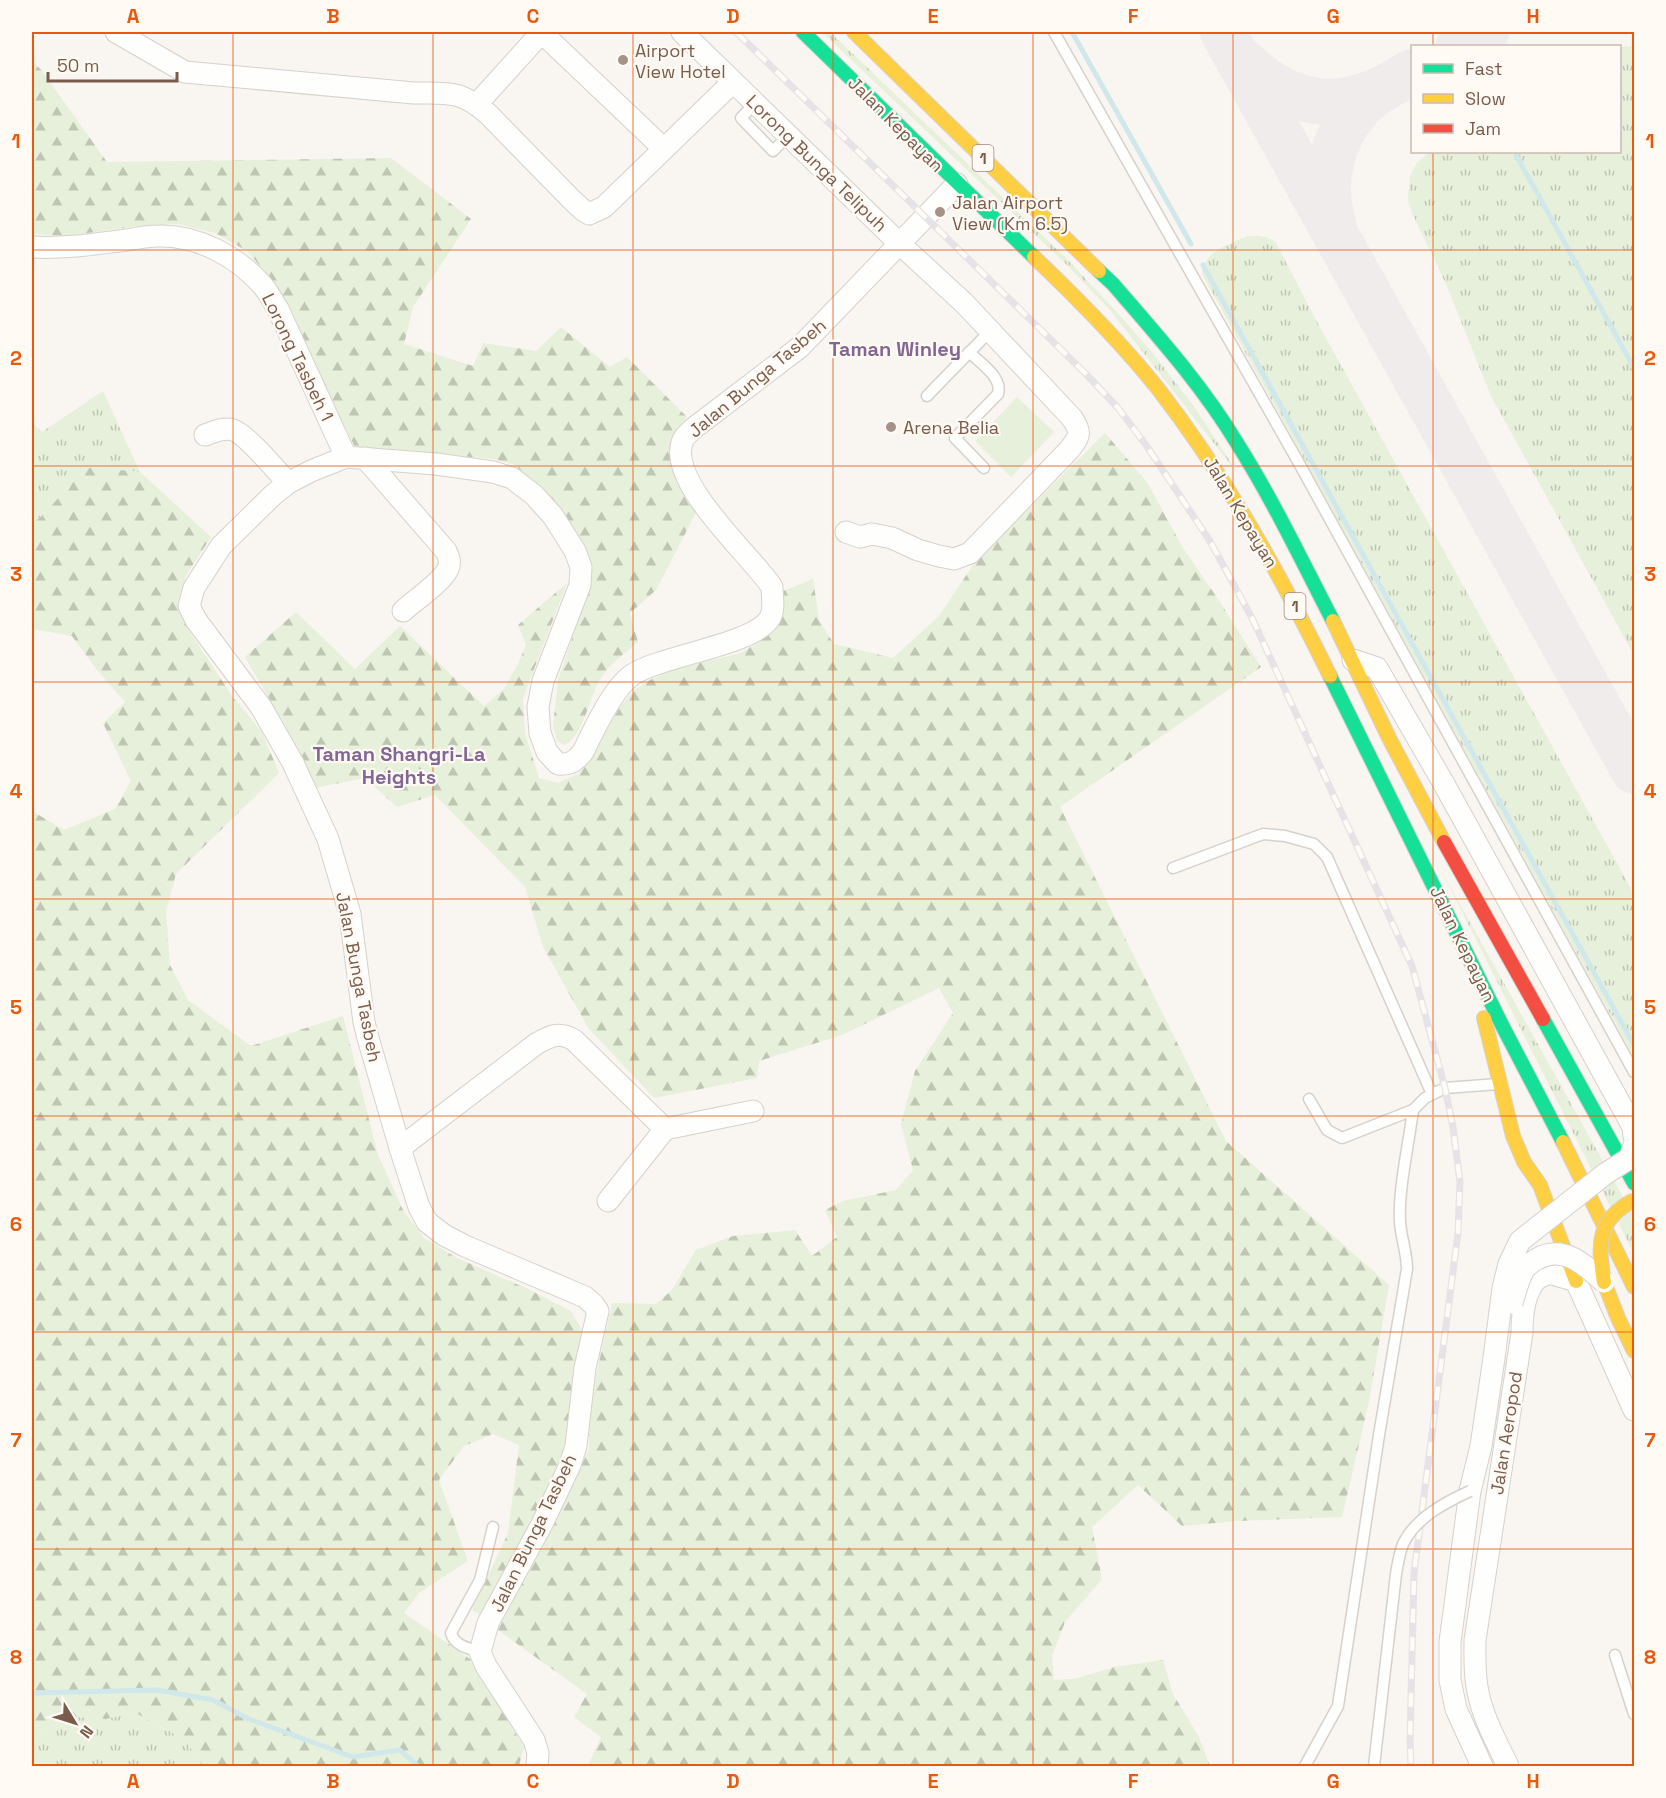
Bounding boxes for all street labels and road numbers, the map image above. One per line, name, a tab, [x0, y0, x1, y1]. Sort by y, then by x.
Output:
street label: Jalan Kepayan	[843, 71, 949, 177]
street label: Lorong Bunga Telipuh	[742, 90, 892, 236]
road number: 1	[972, 145, 994, 171]
street label: Lorong Tasbeh 1	[257, 289, 339, 425]
street label: Jalan Bunga Tasbeh	[683, 314, 831, 442]
street label: Jalan Kepayan	[1199, 452, 1283, 572]
road number: 1	[1284, 593, 1306, 619]
street label: Jalan Kepayan	[1425, 882, 1501, 1006]
street label: Jalan Bunga Tasbeh	[331, 890, 387, 1064]
street label: Jalan Aeropod	[1485, 1370, 1527, 1496]
street label: Jalan Bunga Tasbeh	[485, 1450, 581, 1616]

